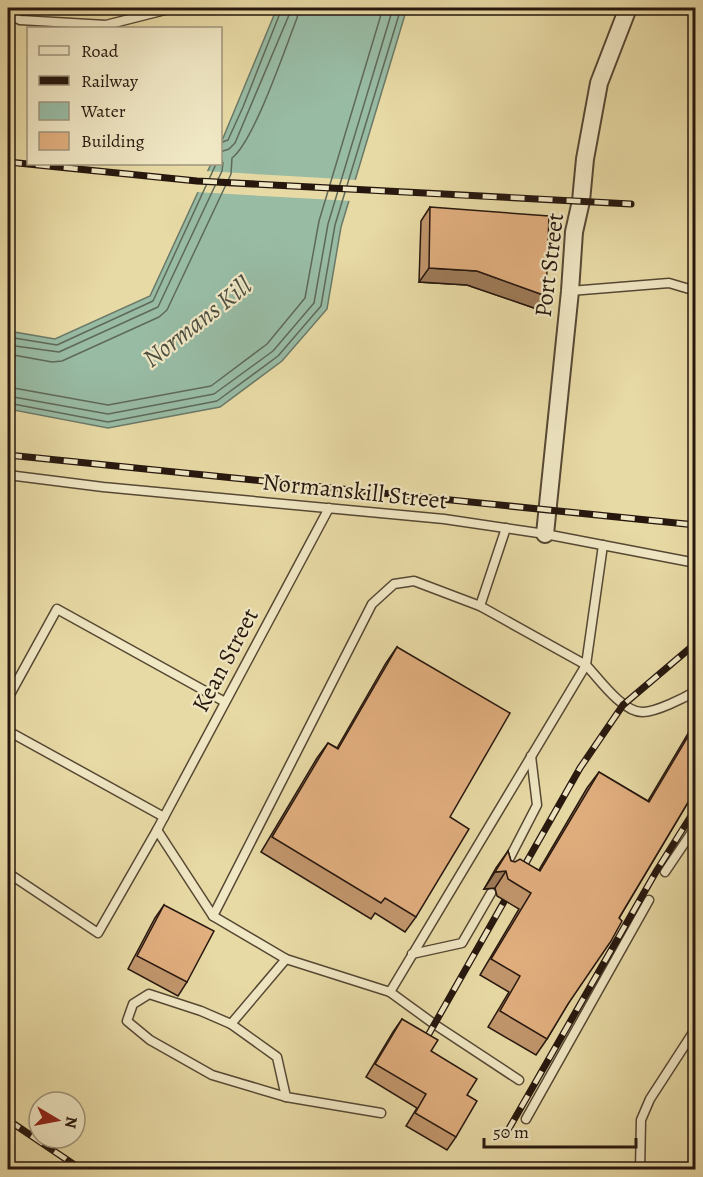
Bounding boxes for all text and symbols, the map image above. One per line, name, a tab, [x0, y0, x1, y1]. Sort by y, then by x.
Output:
legend	[27, 27, 222, 165]
text: Road	[81, 39, 119, 63]
text: Railway	[81, 69, 139, 93]
text: Water	[80, 99, 126, 123]
text: Building	[81, 129, 145, 153]
street label: Port Street	[527, 211, 571, 319]
water label: Normans Kill	[135, 268, 259, 376]
street label: Normanskill Street	[261, 465, 449, 517]
street label: Kean Street	[184, 602, 266, 717]
north arrow	[27, 1090, 87, 1150]
scale bar	[484, 1111, 636, 1149]
text: N	[59, 1115, 83, 1130]
text: 50 m	[493, 1120, 529, 1144]

